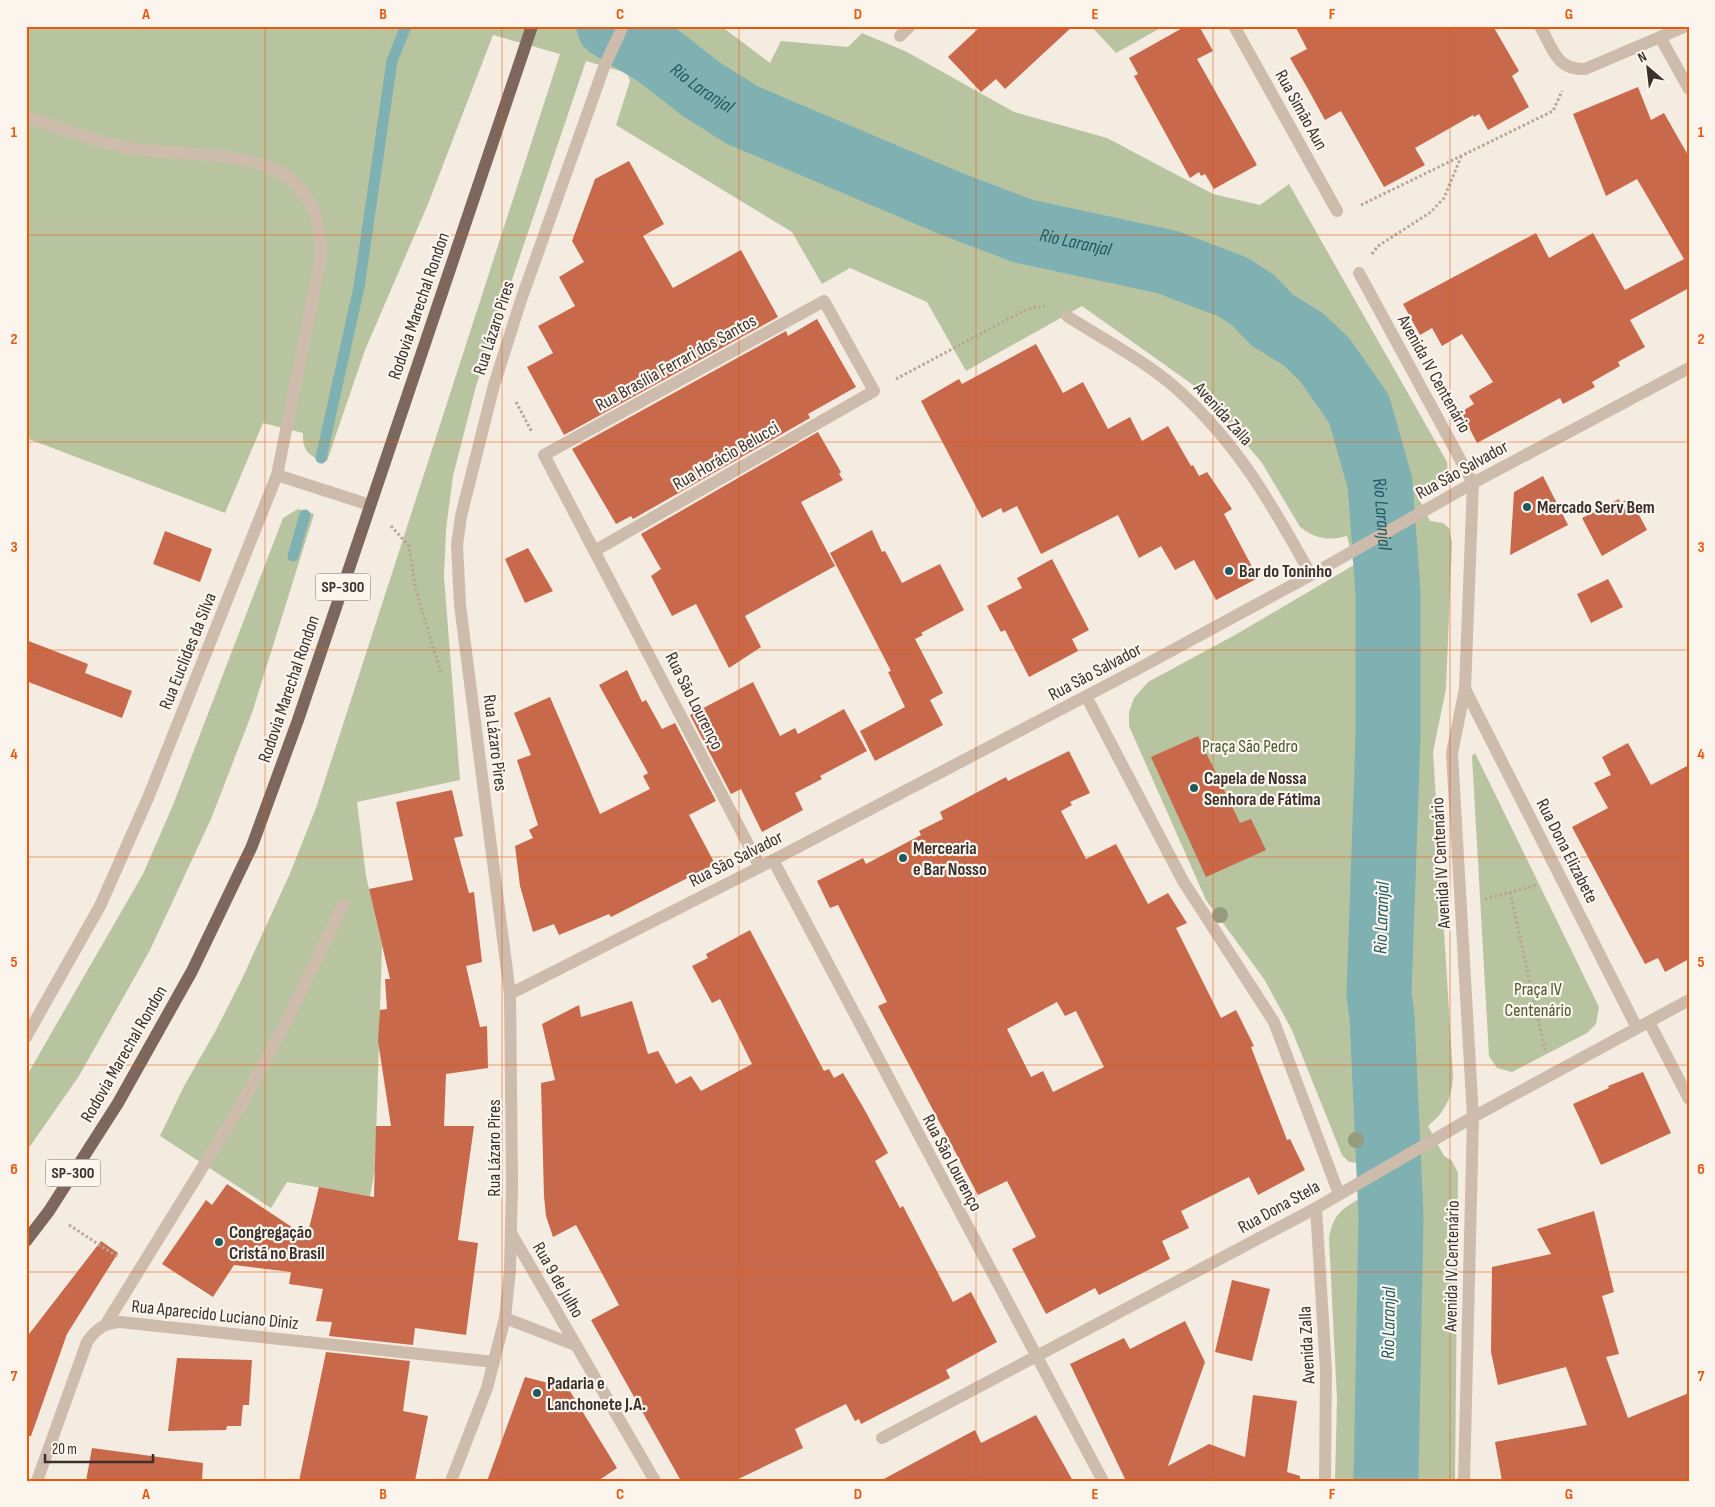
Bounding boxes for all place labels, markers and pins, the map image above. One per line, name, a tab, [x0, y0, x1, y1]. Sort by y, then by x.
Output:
place label: Mercado Serv Bem	[1537, 497, 1655, 518]
marker: Mercado Serv Bem	[1521, 501, 1533, 513]
place label: Bar do Toninho	[1239, 561, 1332, 582]
marker: Bar do Toninho	[1223, 565, 1235, 577]
place label: Capela de Nossa Senhora de Fátima	[1204, 768, 1321, 810]
marker: Capela de Nossa Senhora de Fátima	[1188, 782, 1200, 794]
place label: Mercearia e Bar Nosso	[913, 838, 987, 880]
marker: Mercearia e Bar Nosso	[897, 852, 909, 864]
place label: Congregação Cristã no Brasil	[229, 1222, 325, 1264]
marker: Congregação Cristã no Brasil	[213, 1236, 225, 1248]
place label: Padaria e Lanchonete J.A.	[547, 1373, 646, 1415]
marker: Padaria e Lanchonete J.A.	[531, 1387, 543, 1399]

